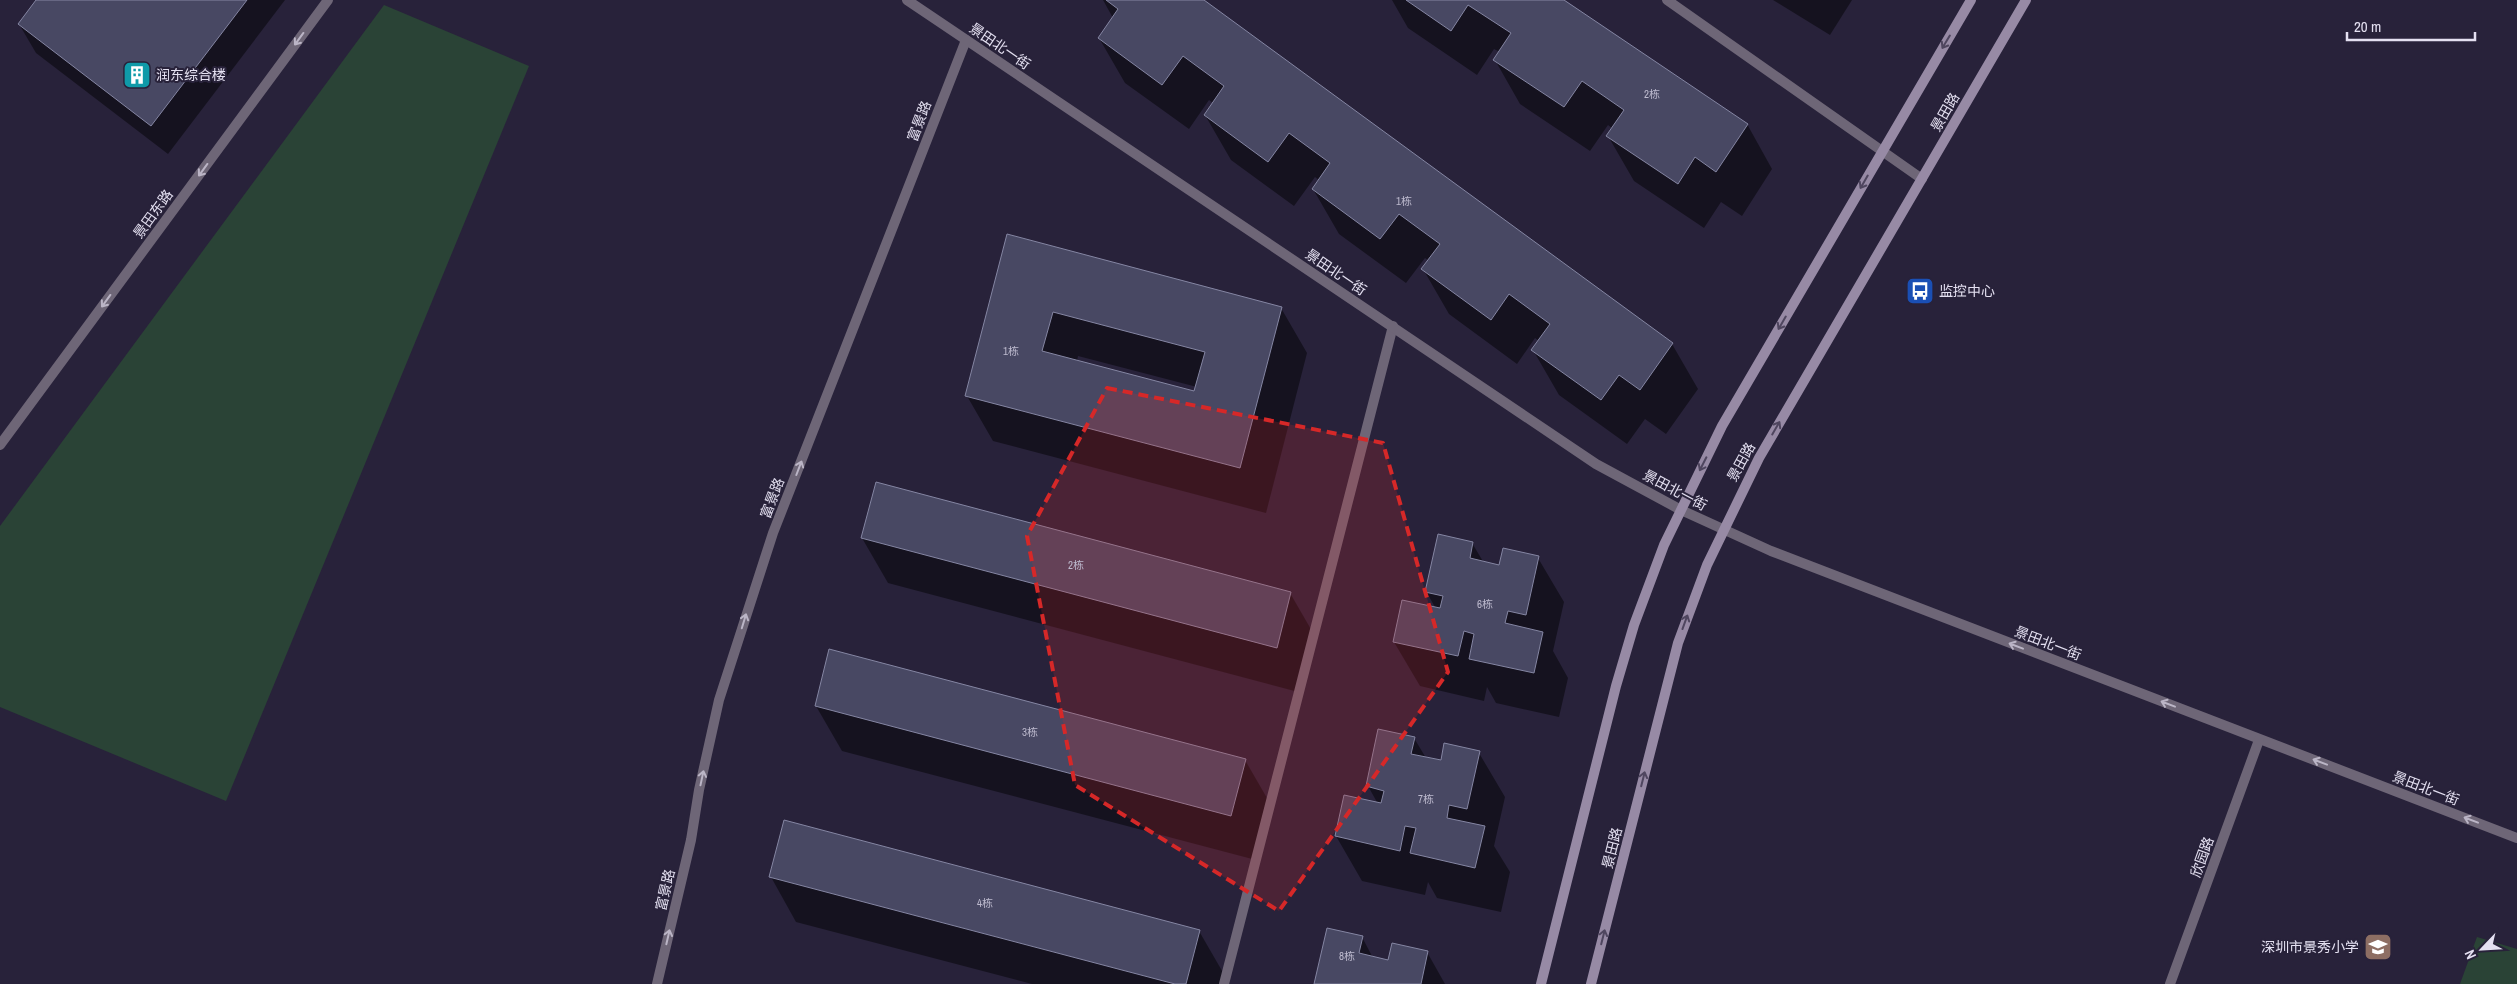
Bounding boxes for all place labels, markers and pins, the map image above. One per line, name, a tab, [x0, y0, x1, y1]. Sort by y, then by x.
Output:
building icon: 润东综合楼	[122, 60, 152, 90]
place label: 润东综合楼	[156, 66, 226, 84]
bus stop icon: 监控中心	[1905, 276, 1935, 306]
place label: 监控中心	[1939, 282, 1995, 300]
school or university icon: 深圳市景秀小学	[2363, 932, 2393, 962]
place label: 深圳市景秀小学	[2261, 938, 2359, 956]

